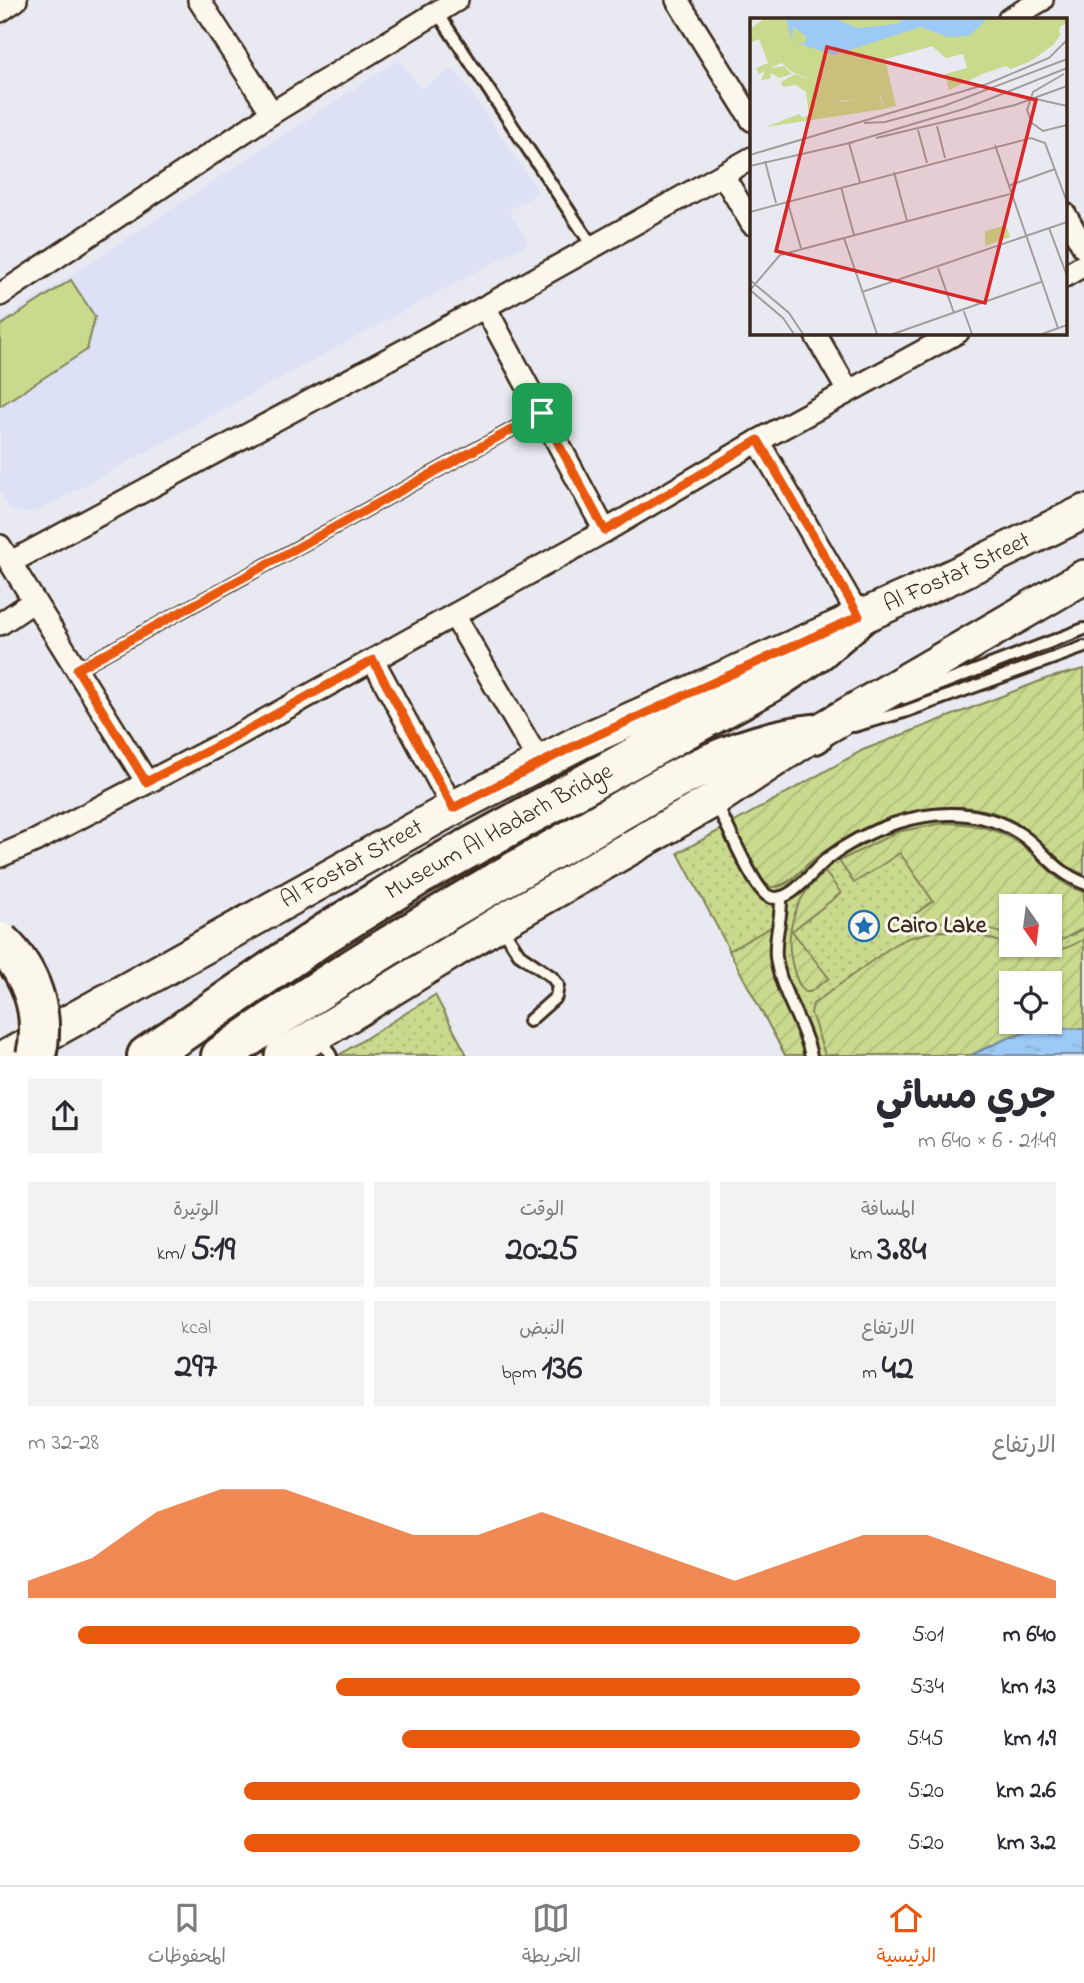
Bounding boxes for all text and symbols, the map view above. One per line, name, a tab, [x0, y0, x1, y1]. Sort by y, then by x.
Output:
inset map	[750, 18, 1066, 334]
pin	[512, 383, 572, 443]
icon: arrive	[523, 394, 561, 432]
street label: Al Fostat Street	[878, 523, 1037, 622]
street label: Museum Al Hadarh Bridge	[379, 754, 620, 909]
street label: Al Fostat Street	[274, 810, 430, 918]
north arrow	[999, 894, 1062, 957]
map controls	[999, 894, 1062, 1034]
place icon: Cairo Lake	[847, 909, 881, 943]
place label: Cairo Lake	[887, 909, 988, 944]
button: locate	[999, 971, 1062, 1034]
text: جري مسائي	[876, 1071, 1056, 1127]
button: share	[28, 1079, 102, 1153]
text: 21:49 · 6 × 640 m	[918, 1125, 1056, 1158]
text: الوتيرة	[173, 1197, 219, 1224]
text: الوقت	[520, 1197, 564, 1224]
text: المسافة	[861, 1197, 915, 1224]
text: 5:19	[191, 1225, 235, 1276]
text: 20:25	[506, 1225, 578, 1276]
text: 3.84	[877, 1225, 926, 1276]
text: /km	[157, 1241, 191, 1268]
text: km	[850, 1241, 877, 1268]
text: kcal	[181, 1315, 211, 1342]
text: النبض	[519, 1316, 565, 1343]
text: الارتفاع	[861, 1316, 915, 1343]
text: 297	[175, 1342, 217, 1393]
text: 136	[541, 1344, 582, 1395]
text: 42	[882, 1344, 914, 1395]
text: bpm	[502, 1360, 541, 1387]
text: m	[862, 1360, 882, 1387]
text: 28–32 m	[28, 1427, 99, 1460]
text: الارتفاع	[992, 1430, 1056, 1463]
text: 5:01	[912, 1619, 944, 1652]
text: 640 m	[1003, 1619, 1056, 1652]
text: 5:34	[910, 1671, 944, 1704]
text: 1.3 km	[1001, 1671, 1056, 1704]
text: 5:45	[906, 1723, 944, 1756]
text: 1.9 km	[1003, 1723, 1056, 1756]
text: 5:20	[908, 1775, 944, 1808]
text: 2.6 km	[996, 1775, 1056, 1808]
text: 5:20	[908, 1827, 944, 1860]
text: 3.2 km	[997, 1827, 1056, 1860]
tab: المحفوظات	[148, 1899, 226, 1972]
tab: الخريطة	[522, 1899, 581, 1972]
tab: الرئيسية	[877, 1899, 936, 1972]

